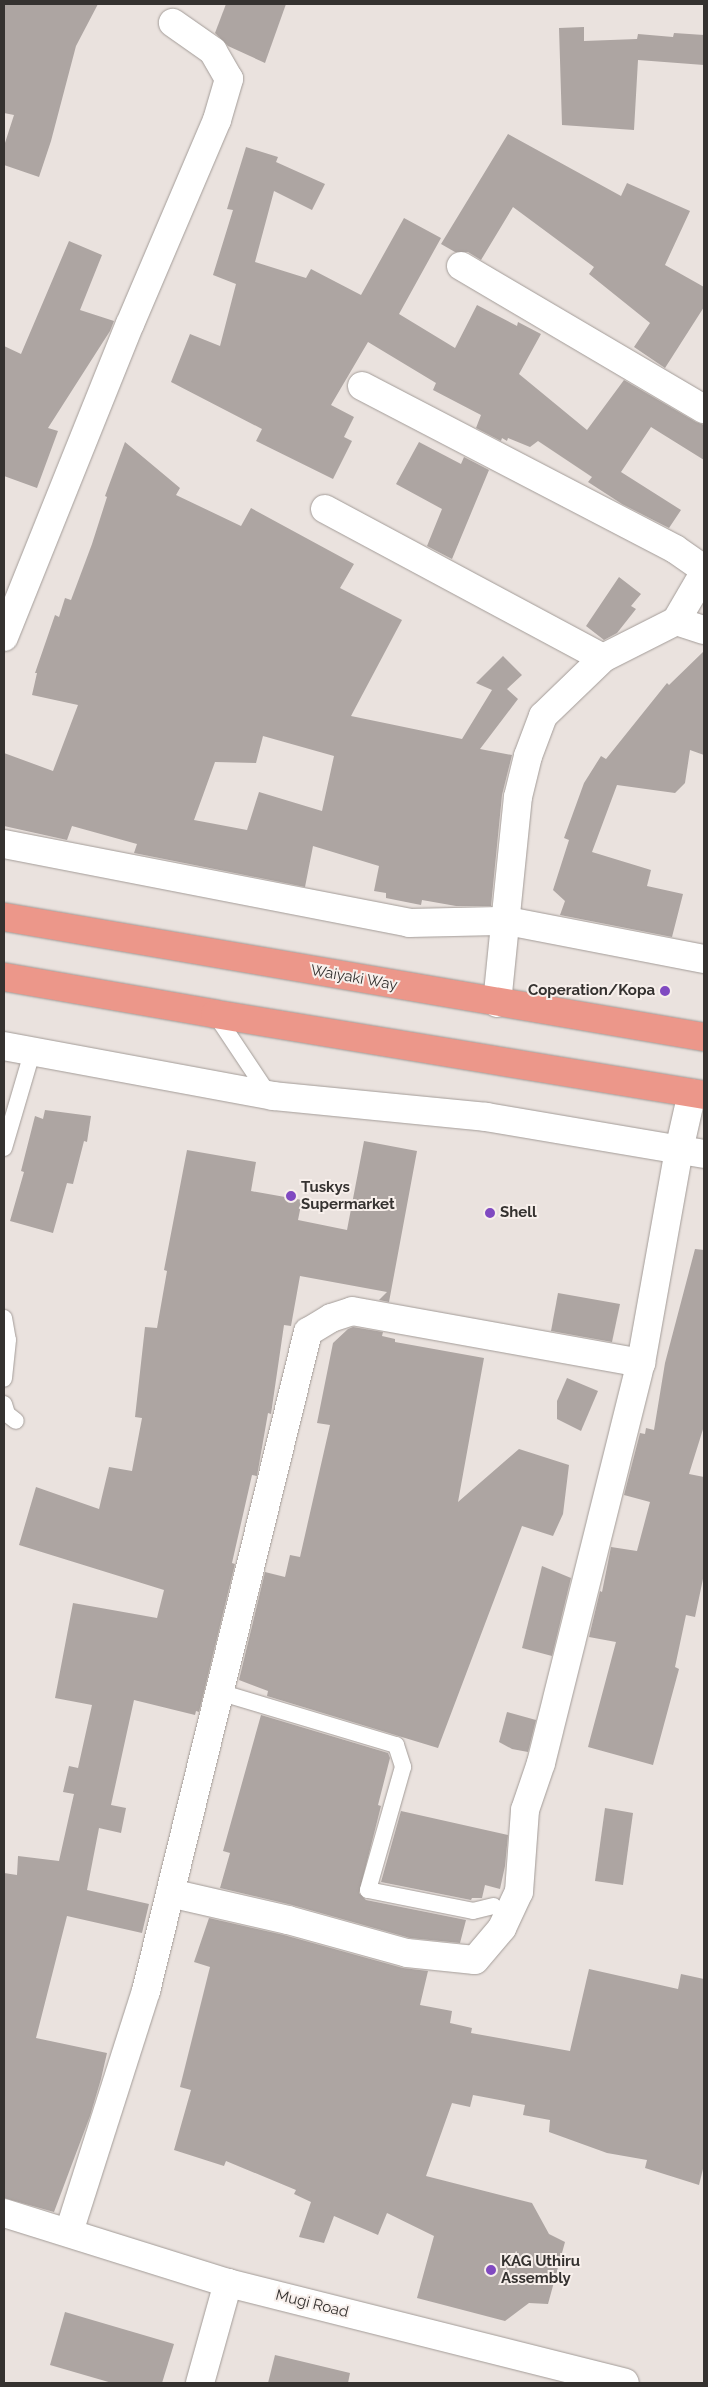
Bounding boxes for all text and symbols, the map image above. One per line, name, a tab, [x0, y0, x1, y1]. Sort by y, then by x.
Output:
street label: Waiyaki Way	[309, 961, 399, 995]
place label: Coperation/Kopa	[528, 982, 655, 1000]
marker: Coperation/Kopa	[659, 985, 671, 997]
place label: Tuskys Supermarket	[301, 1178, 395, 1213]
marker: Tuskys Supermarket	[285, 1190, 297, 1202]
place label: Shell	[500, 1204, 537, 1222]
marker: Shell	[484, 1207, 496, 1219]
place label: KAG Uthiru Assembly	[501, 2252, 580, 2287]
marker: KAG Uthiru Assembly	[485, 2264, 497, 2276]
street label: Mugi Road	[274, 2286, 350, 2322]

